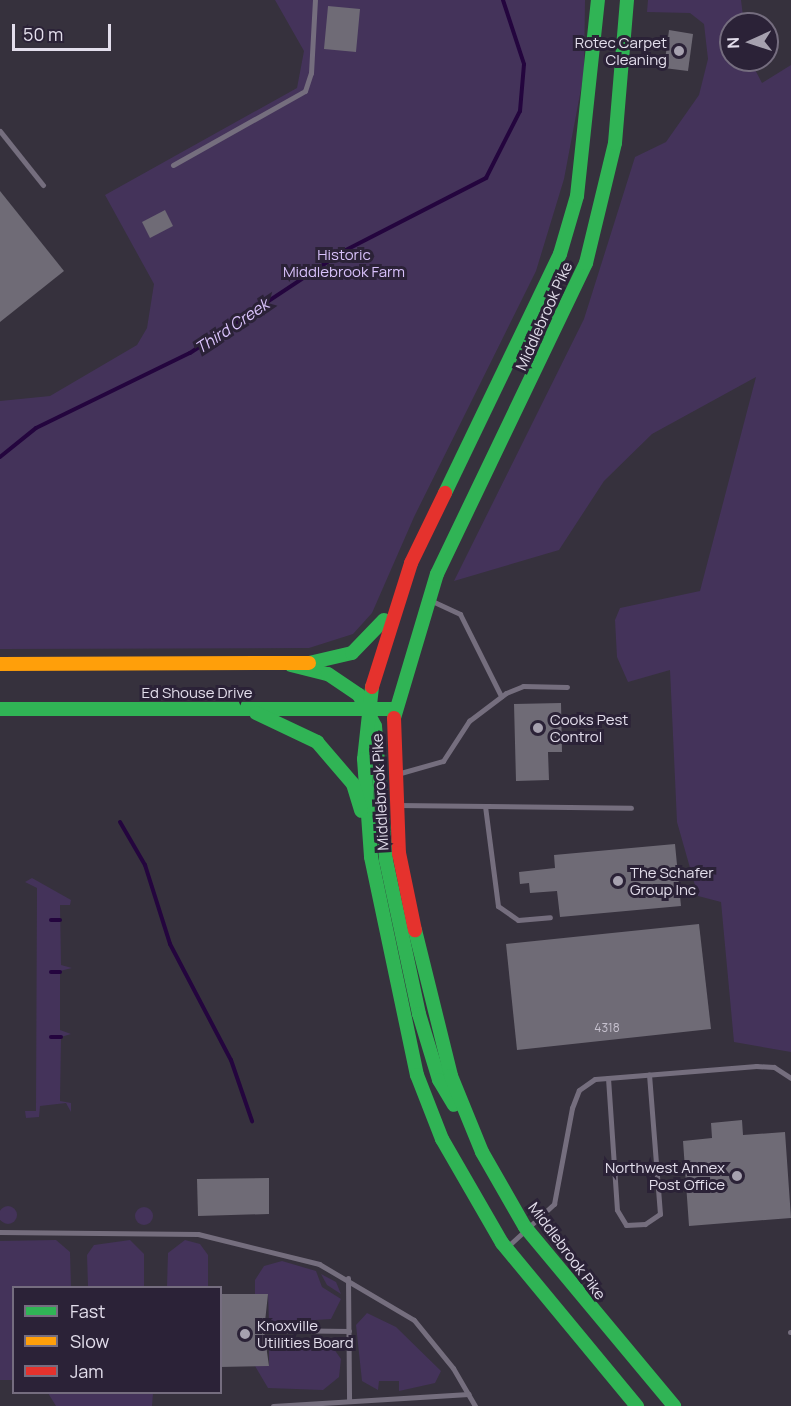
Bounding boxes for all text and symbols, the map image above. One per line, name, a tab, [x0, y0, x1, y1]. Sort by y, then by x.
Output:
scale bar	[15, 12, 114, 50]
north arrow	[719, 12, 779, 72]
text: 50 m	[23, 22, 63, 46]
place label: Rotec Carpet Cleaning	[575, 33, 667, 68]
text: N	[722, 37, 744, 49]
marker: Rotec Carpet Cleaning	[672, 44, 686, 58]
park label: Historic Middlebrook Farm	[283, 245, 405, 280]
street label: Middlebrook Pike	[512, 259, 576, 373]
water label: Third Creek	[191, 294, 273, 358]
street label: Ed Shouse Drive	[141, 684, 253, 702]
place label: Cooks Pest Control	[550, 710, 628, 745]
marker: Cooks Pest Control	[531, 721, 545, 735]
street label: Middlebrook Pike	[368, 733, 392, 851]
place label: The Schafer Group Inc	[630, 863, 714, 898]
marker: The Schafer Group Inc	[611, 874, 625, 888]
house number: 4318	[594, 1021, 620, 1035]
place label: Northwest Annex Post Office	[605, 1158, 725, 1193]
marker: Northwest Annex Post Office	[730, 1169, 744, 1183]
street label: Middlebrook Pike	[525, 1199, 609, 1303]
legend	[12, 1286, 222, 1394]
text: Fast	[70, 1299, 105, 1323]
place label: Knoxville Utilities Board	[257, 1316, 354, 1351]
marker: Knoxville Utilities Board	[238, 1327, 252, 1341]
text: Slow	[70, 1329, 109, 1353]
text: Jam	[70, 1359, 104, 1383]

